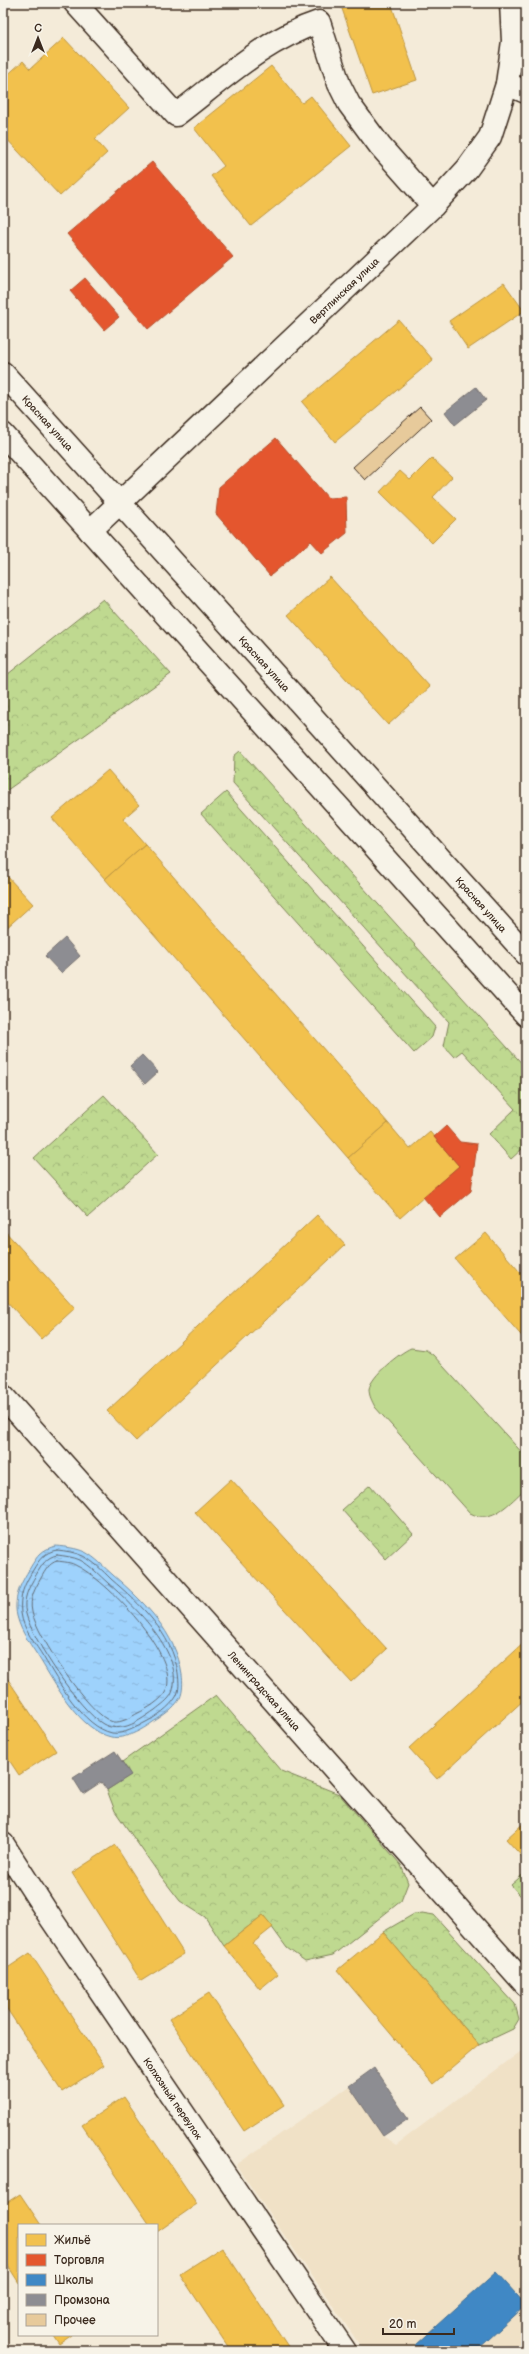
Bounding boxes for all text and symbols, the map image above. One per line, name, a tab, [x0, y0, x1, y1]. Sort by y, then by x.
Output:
north arrow	[18, 18, 58, 58]
text: С	[34, 22, 42, 35]
street label: Вертлинская улица	[308, 255, 382, 327]
street label: Красная улица	[19, 393, 75, 454]
street label: Красная улица	[236, 634, 292, 695]
street label: Красная улица	[453, 875, 509, 935]
street label: Ленинградская улица	[225, 1648, 302, 1734]
street label: Колхозный переулок	[140, 2056, 205, 2143]
legend	[18, 2224, 158, 2336]
text: Жильё	[54, 2233, 91, 2248]
text: Торговля	[54, 2253, 105, 2268]
text: Школы	[54, 2273, 93, 2288]
text: Промзона	[54, 2293, 110, 2308]
scale bar	[383, 2310, 454, 2336]
text: Прочее	[54, 2313, 96, 2328]
text: 20 m	[389, 2317, 416, 2332]

